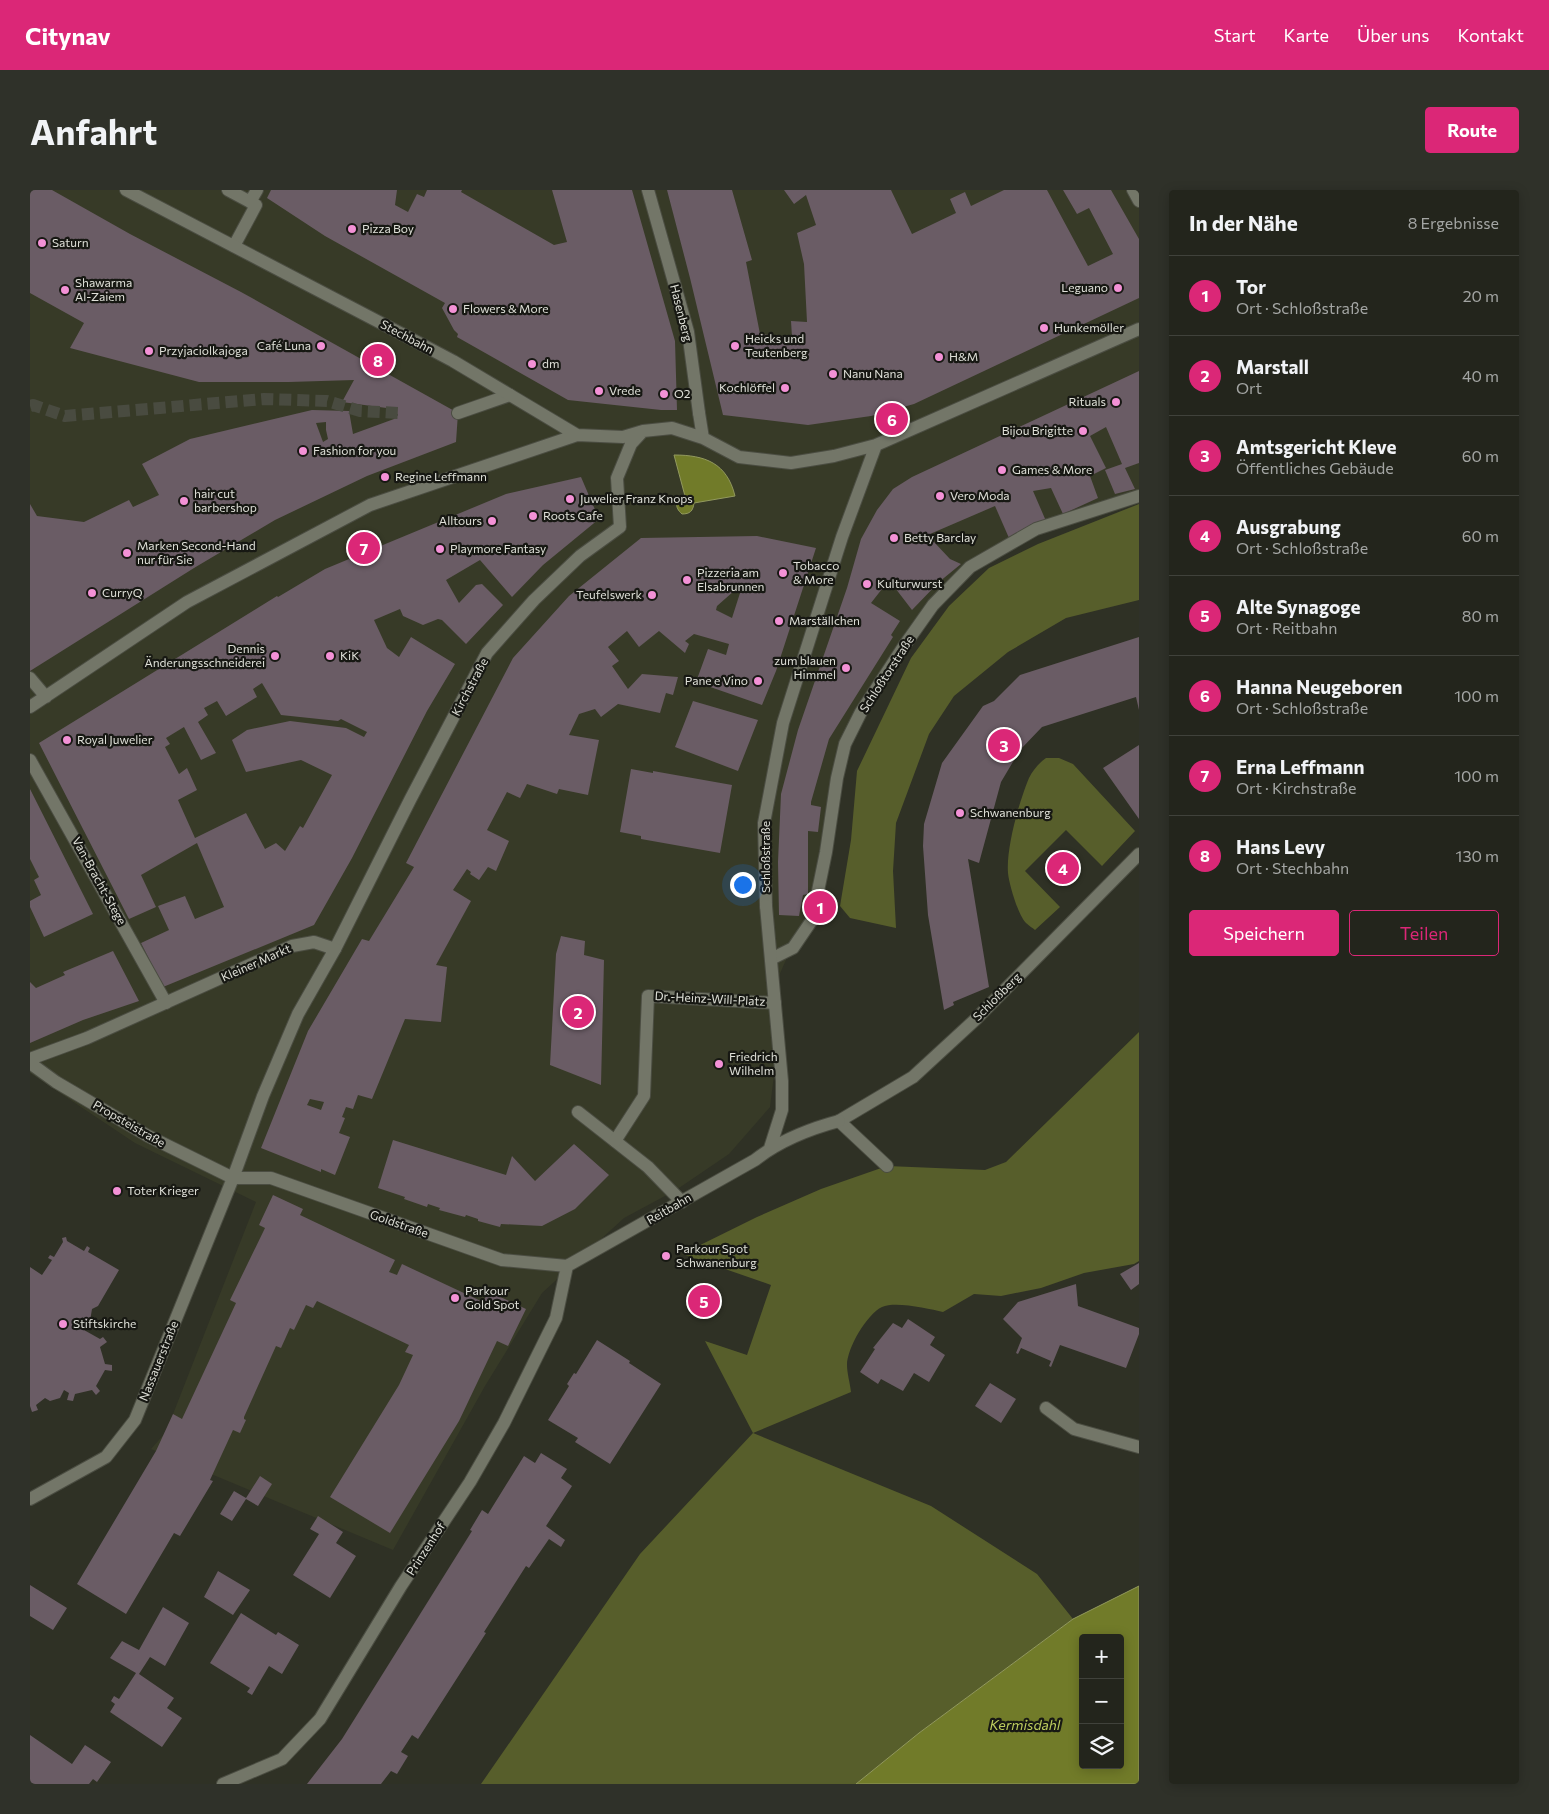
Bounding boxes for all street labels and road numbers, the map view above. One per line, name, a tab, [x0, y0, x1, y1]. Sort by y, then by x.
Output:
street label: Hasenberg	[668, 283, 696, 343]
street label: Stechbahn	[379, 316, 436, 356]
street label: Schloßtorstraße	[856, 632, 916, 714]
street label: Kirchstraße	[448, 655, 490, 718]
street label: Schloßstraße	[758, 821, 772, 893]
street label: Van-Bracht-Stege	[70, 834, 130, 927]
street label: Kleiner Markt	[219, 940, 293, 984]
street label: Schloßberg	[969, 969, 1024, 1023]
street label: Dr.-Heinz-Will-Platz	[654, 988, 766, 1008]
street label: Propsteistraße	[91, 1097, 168, 1149]
street label: Reitbahn	[644, 1190, 693, 1226]
street label: Goldstraße	[368, 1207, 430, 1240]
street label: Nassauerstraße	[136, 1319, 180, 1403]
street label: Prinzenhof	[403, 1519, 448, 1577]

